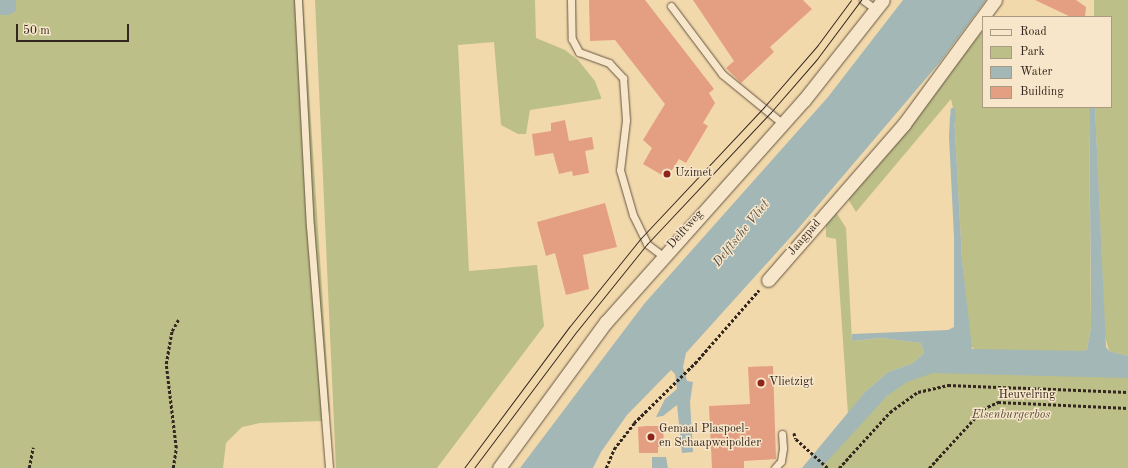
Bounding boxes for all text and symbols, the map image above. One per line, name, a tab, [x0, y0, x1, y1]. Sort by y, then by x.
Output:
scale bar	[18, 16, 131, 42]
legend	[982, 16, 1112, 108]
text: 50 m	[23, 25, 50, 37]
text: Road	[1020, 26, 1047, 38]
text: Park	[1020, 46, 1045, 58]
text: Water	[1020, 66, 1052, 78]
text: Building	[1020, 86, 1064, 98]
place label: Uzimet	[675, 167, 712, 181]
marker: Uzimet	[662, 169, 672, 179]
water label: Delftsche Vliet	[710, 198, 774, 270]
street label: Delftweg	[665, 208, 707, 252]
street label: Jaagpad	[785, 217, 825, 259]
place label: Vlietzigt	[769, 376, 814, 390]
marker: Vlietzigt	[756, 378, 766, 388]
street label: Heuvelring	[998, 389, 1056, 403]
park label: Elsenburgerbos	[972, 409, 1050, 423]
place label: Gemaal Plaspoel- en Schaapweipolder	[659, 423, 761, 451]
marker: Gemaal Plaspoel- en Schaapweipolder	[646, 432, 656, 442]

